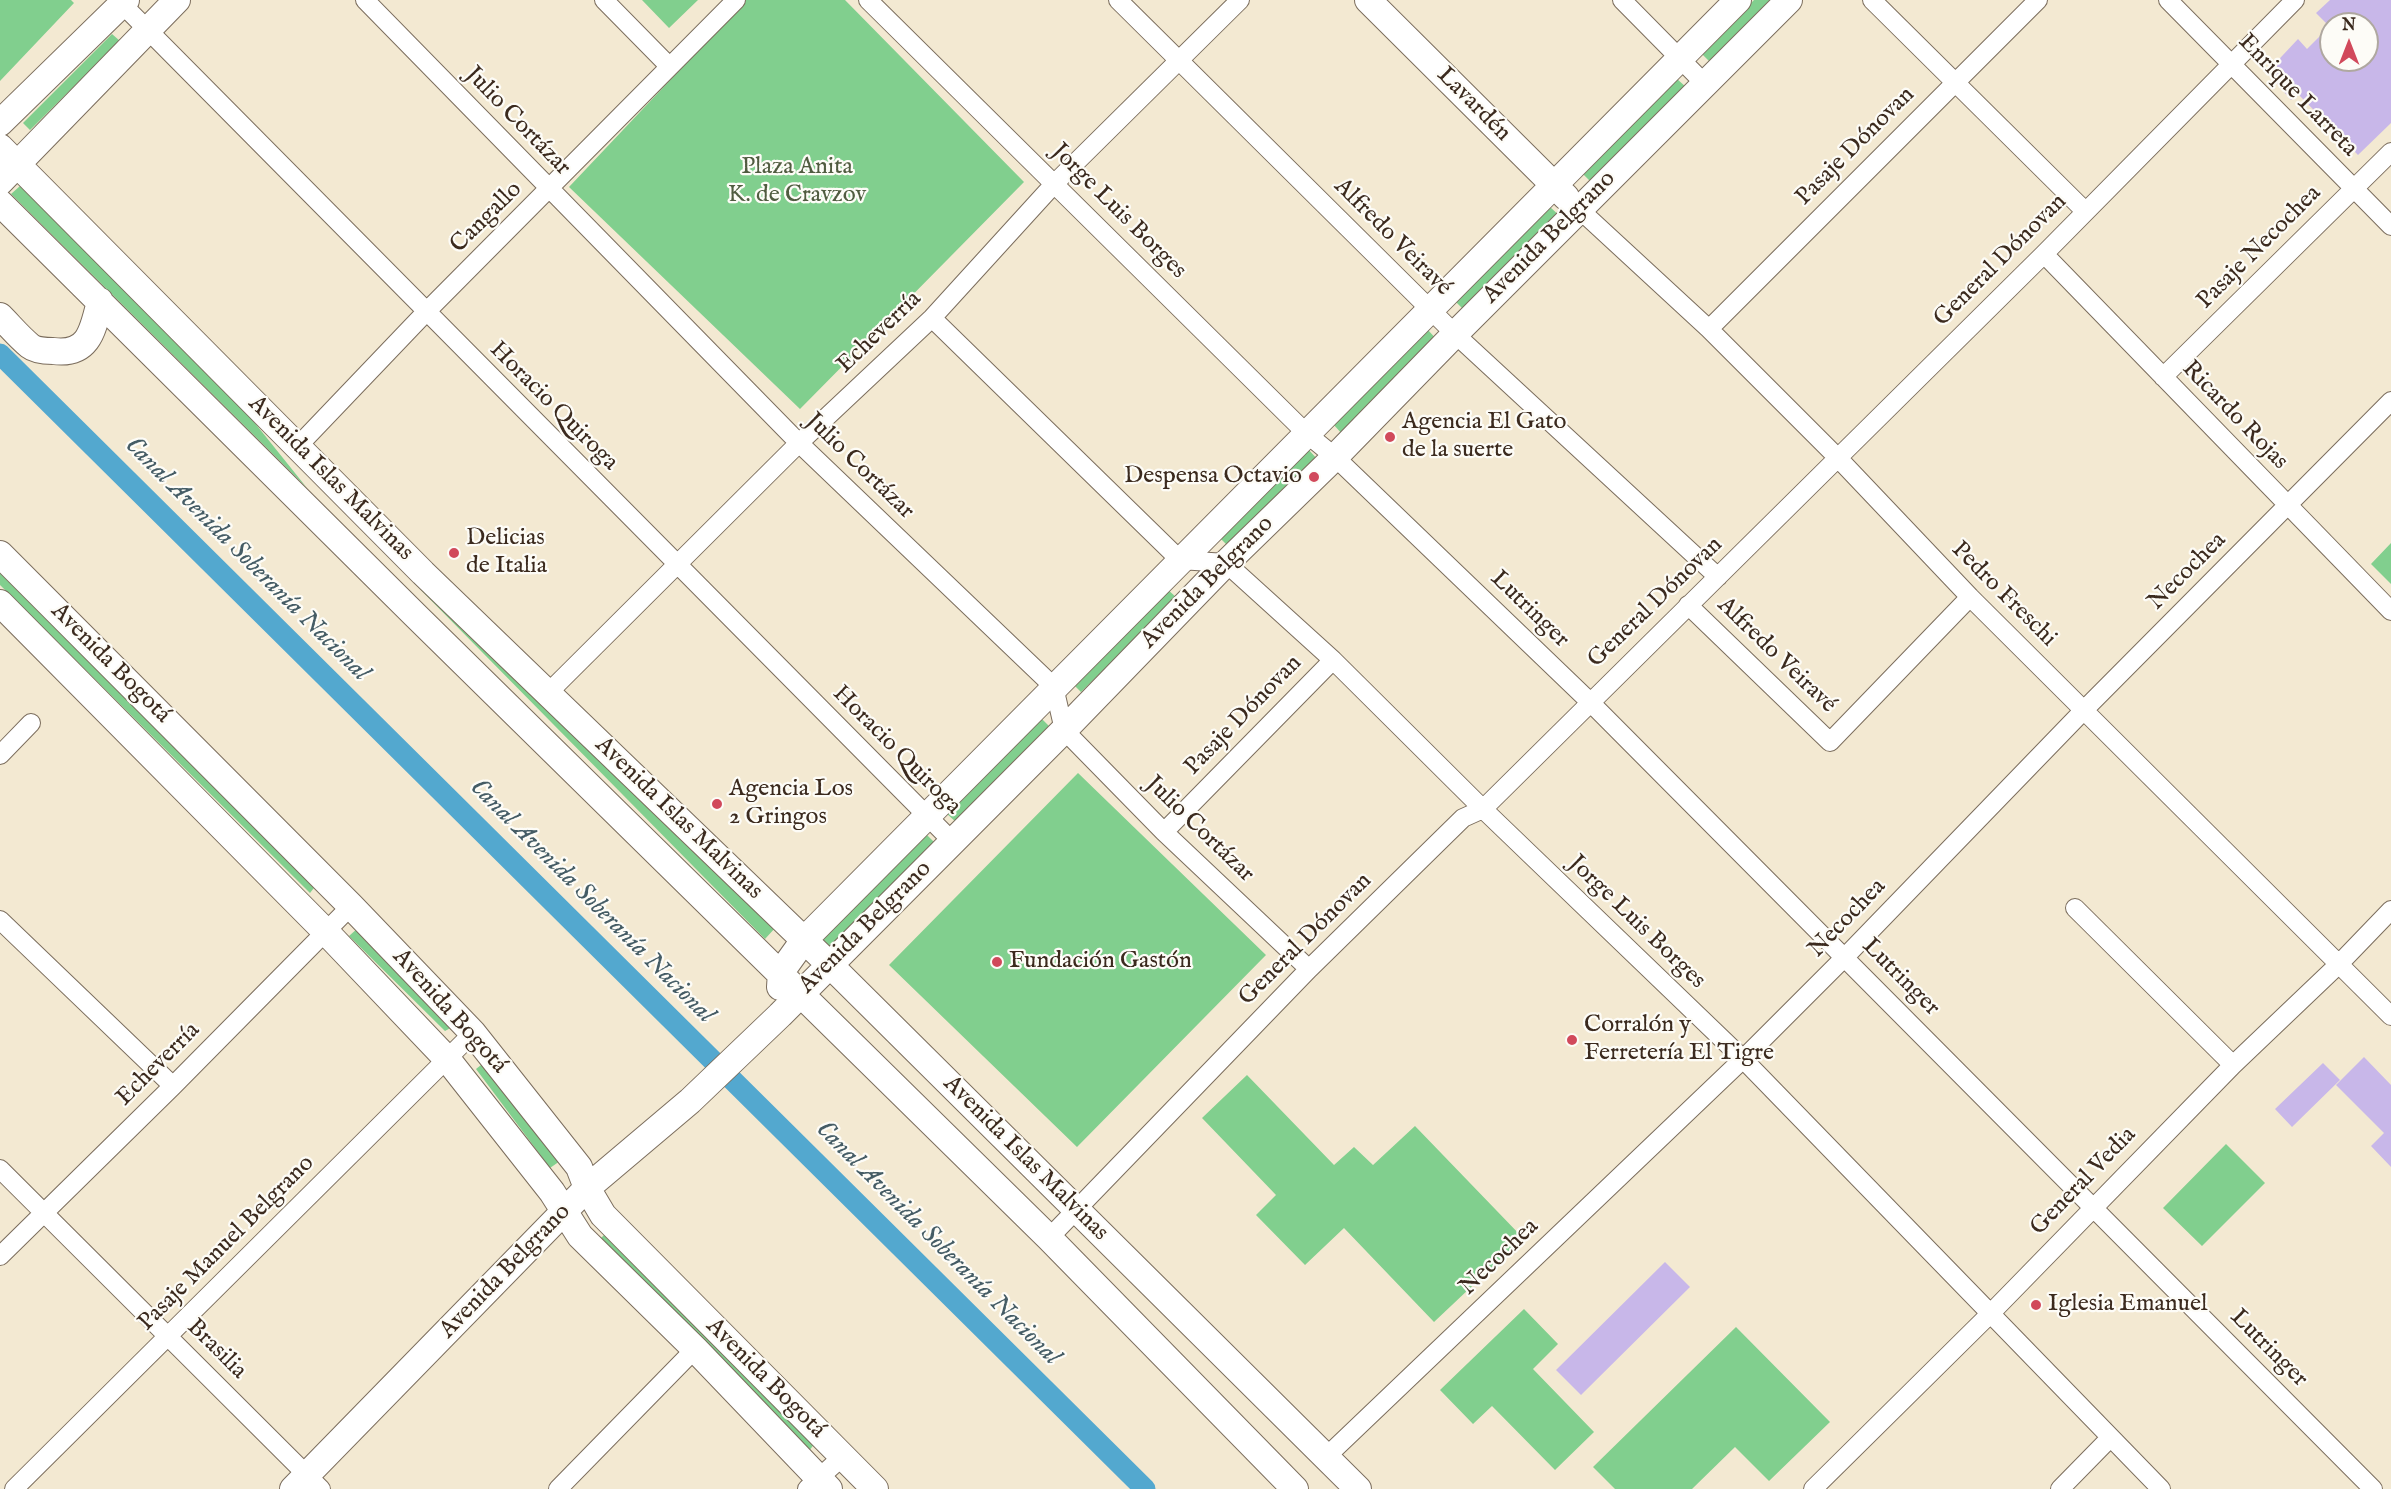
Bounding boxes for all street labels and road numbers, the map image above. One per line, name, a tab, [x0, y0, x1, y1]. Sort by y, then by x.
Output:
street label: Enrique Larreta	[2231, 29, 2363, 163]
street label: Julio Cortázar	[458, 62, 576, 182]
street label: Lavardén	[1430, 62, 1516, 148]
street label: Pasaje Dónovan	[1791, 82, 1921, 212]
street label: Jorge Luis Borges	[1044, 138, 1192, 286]
street label: Avenida Belgrano	[1478, 166, 1622, 310]
street label: Alfredo Veiravé	[1327, 173, 1457, 303]
street label: Cangallo	[445, 176, 529, 260]
street label: Pasaje Necochea	[2192, 180, 2328, 316]
street label: General Dónovan	[1929, 189, 2073, 333]
street label: Echeverría	[832, 286, 928, 380]
street label: Horacio Quiroga	[482, 336, 624, 478]
street label: Ricardo Rojas	[2175, 355, 2293, 477]
street label: Avenida Islas Malvinas	[241, 390, 419, 568]
street label: Julio Cortázar	[799, 408, 919, 526]
street label: Avenida Belgrano	[1136, 511, 1280, 655]
street label: Necochea	[2143, 527, 2233, 617]
street label: General Dónovan	[1583, 531, 1729, 675]
street label: Pedro Freschi	[1944, 536, 2062, 654]
street label: Lutringer	[1484, 565, 1574, 655]
street label: Alfredo Veiravé	[1710, 592, 1842, 720]
street label: Avenida Bogotá	[44, 598, 176, 730]
street label: Pasaje Dónovan	[1179, 650, 1309, 782]
street label: Horacio Quiroga	[825, 680, 967, 822]
street label: Avenida Islas Malvinas	[588, 732, 768, 906]
street label: Julio Cortázar	[1139, 771, 1259, 889]
street label: Jorge Luis Borges	[1561, 850, 1711, 996]
street label: Avenida Belgrano	[794, 856, 938, 1000]
street label: General Dónovan	[1234, 868, 1378, 1012]
street label: Necochea	[1803, 873, 1893, 965]
street label: Lutringer	[1855, 933, 1945, 1023]
street label: Avenida Bogotá	[385, 944, 513, 1080]
street label: Echeverría	[111, 1017, 207, 1113]
street label: Avenida Islas Malvinas	[936, 1070, 1114, 1248]
street label: General Vedia	[2025, 1122, 2143, 1242]
street label: Pasaje Manuel Belgrano	[133, 1150, 321, 1338]
street label: Avenida Belgrano	[434, 1199, 578, 1345]
street label: Necochea	[1454, 1213, 1546, 1303]
street label: Lutringer	[2223, 1304, 2313, 1394]
street label: Avenida Bogotá	[699, 1313, 831, 1445]
street label: Brasilia	[180, 1314, 252, 1386]

